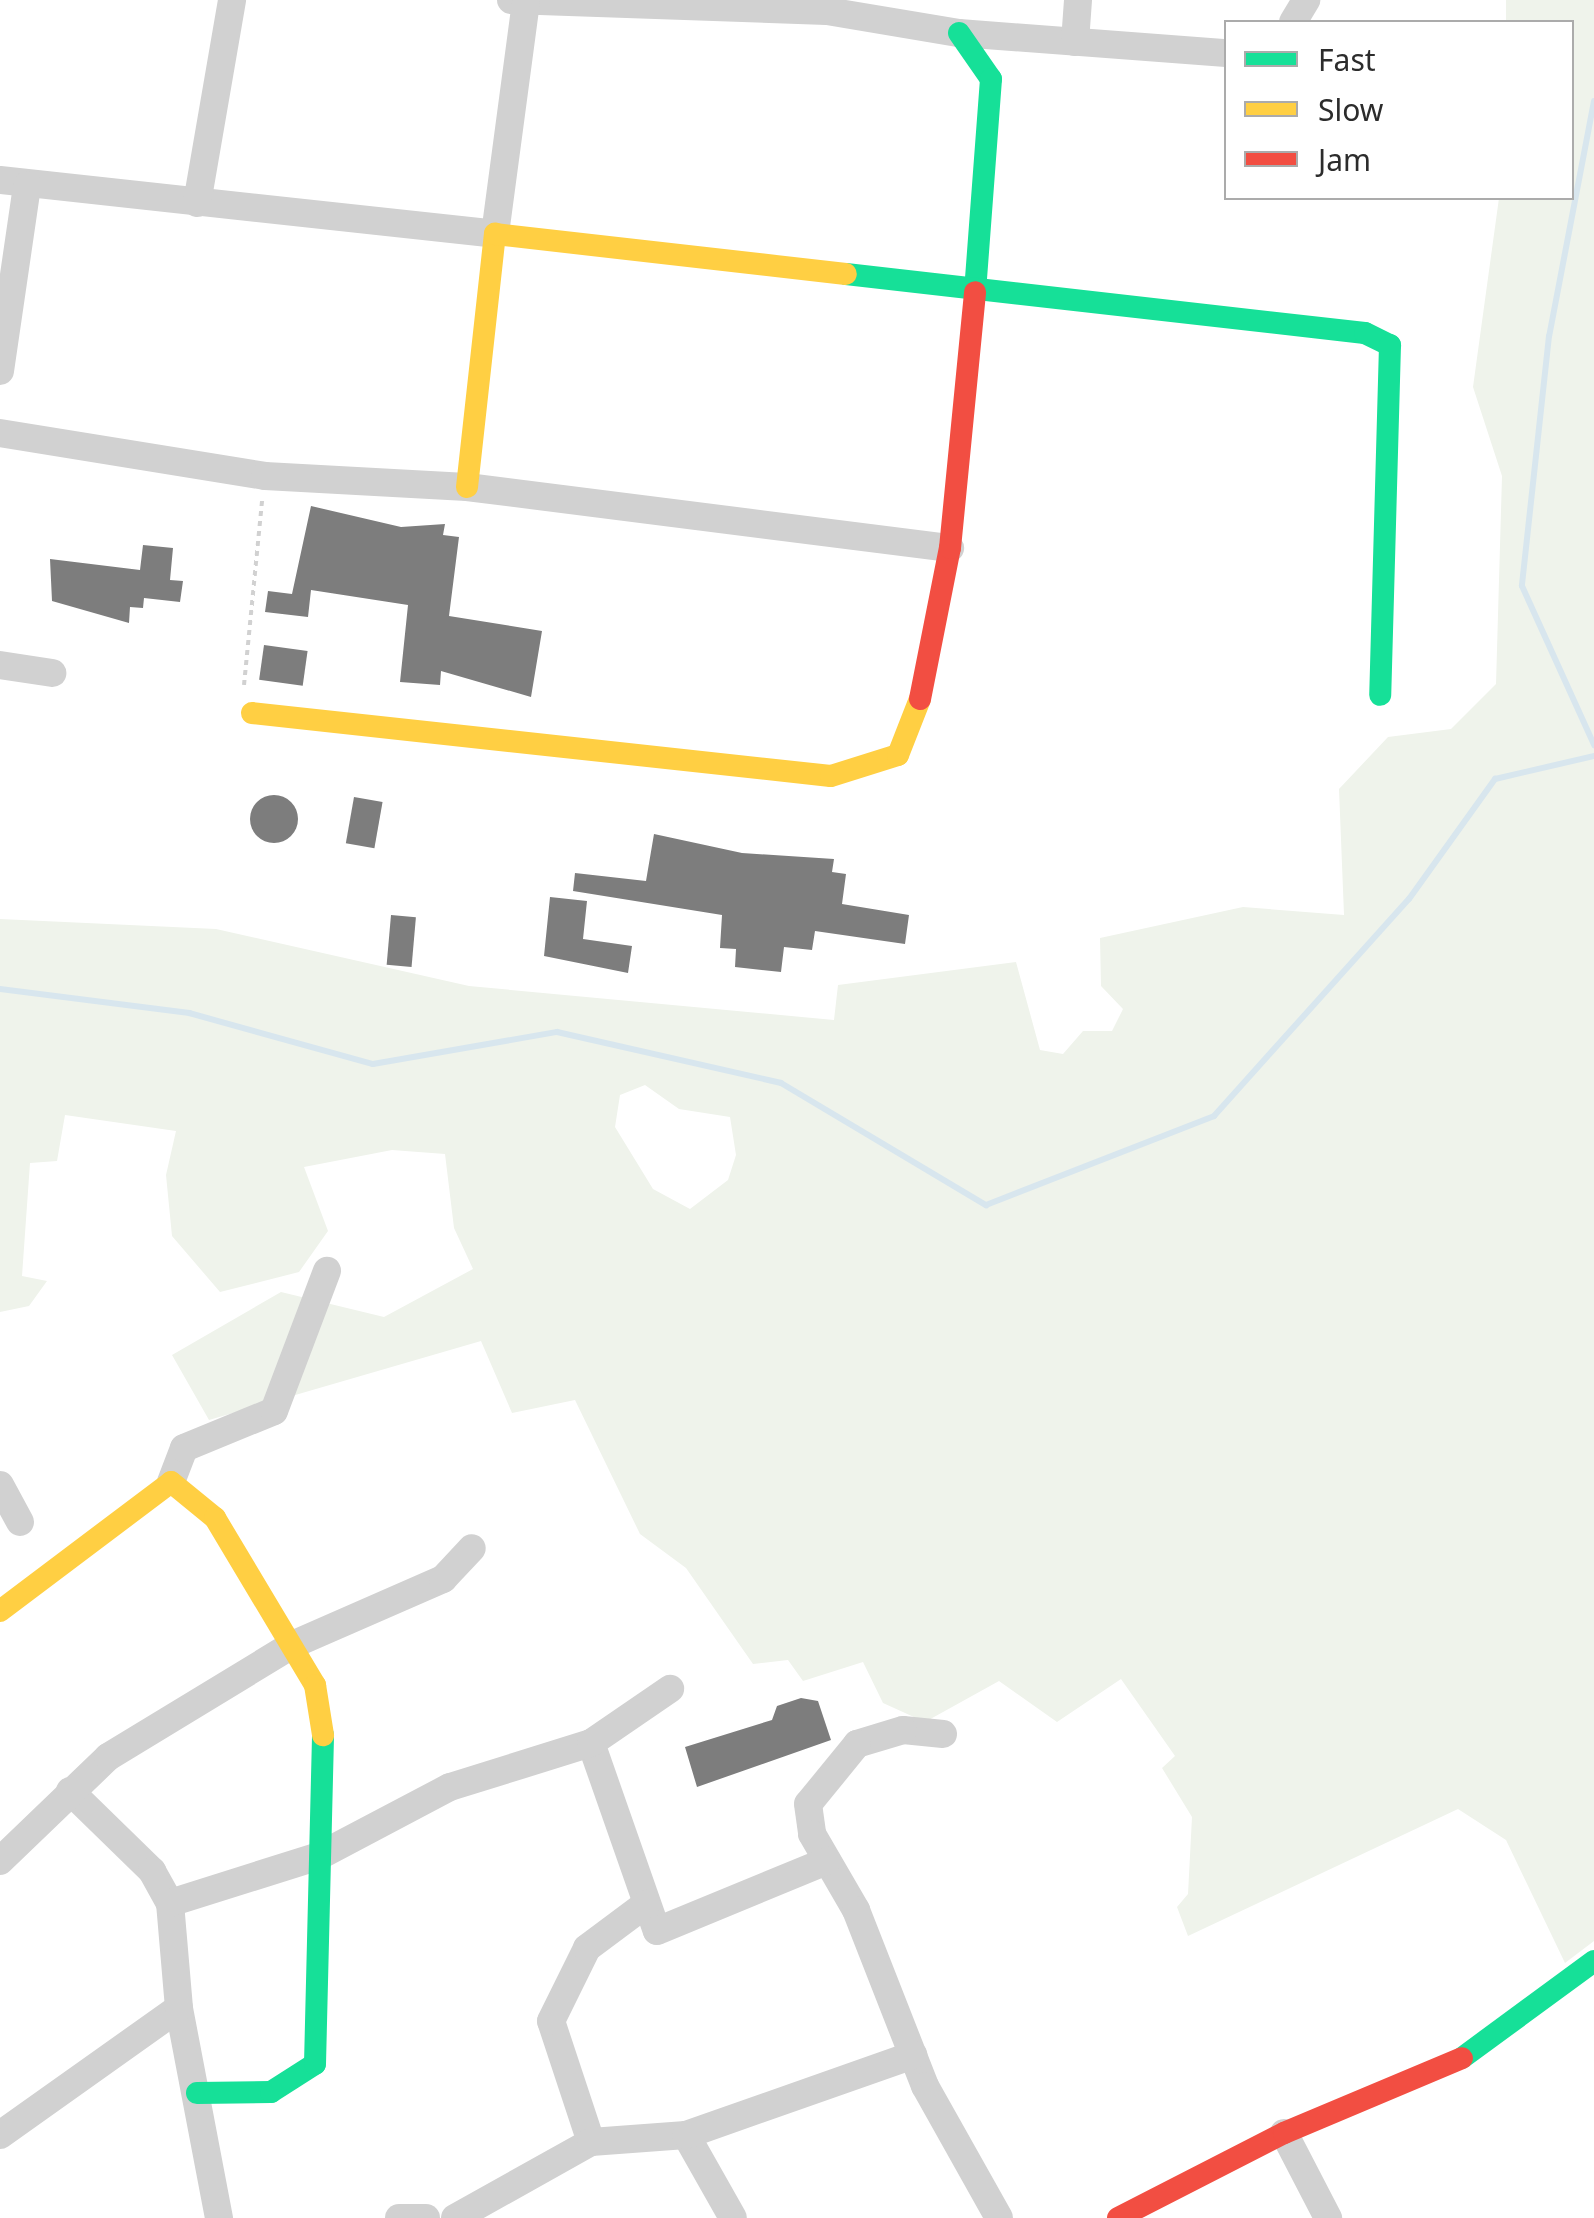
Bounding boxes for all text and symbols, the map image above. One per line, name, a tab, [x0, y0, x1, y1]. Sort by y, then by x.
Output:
legend	[1224, 20, 1574, 200]
text: Fast	[1318, 39, 1376, 80]
text: Slow	[1318, 89, 1383, 130]
text: Jam	[1318, 139, 1371, 180]

